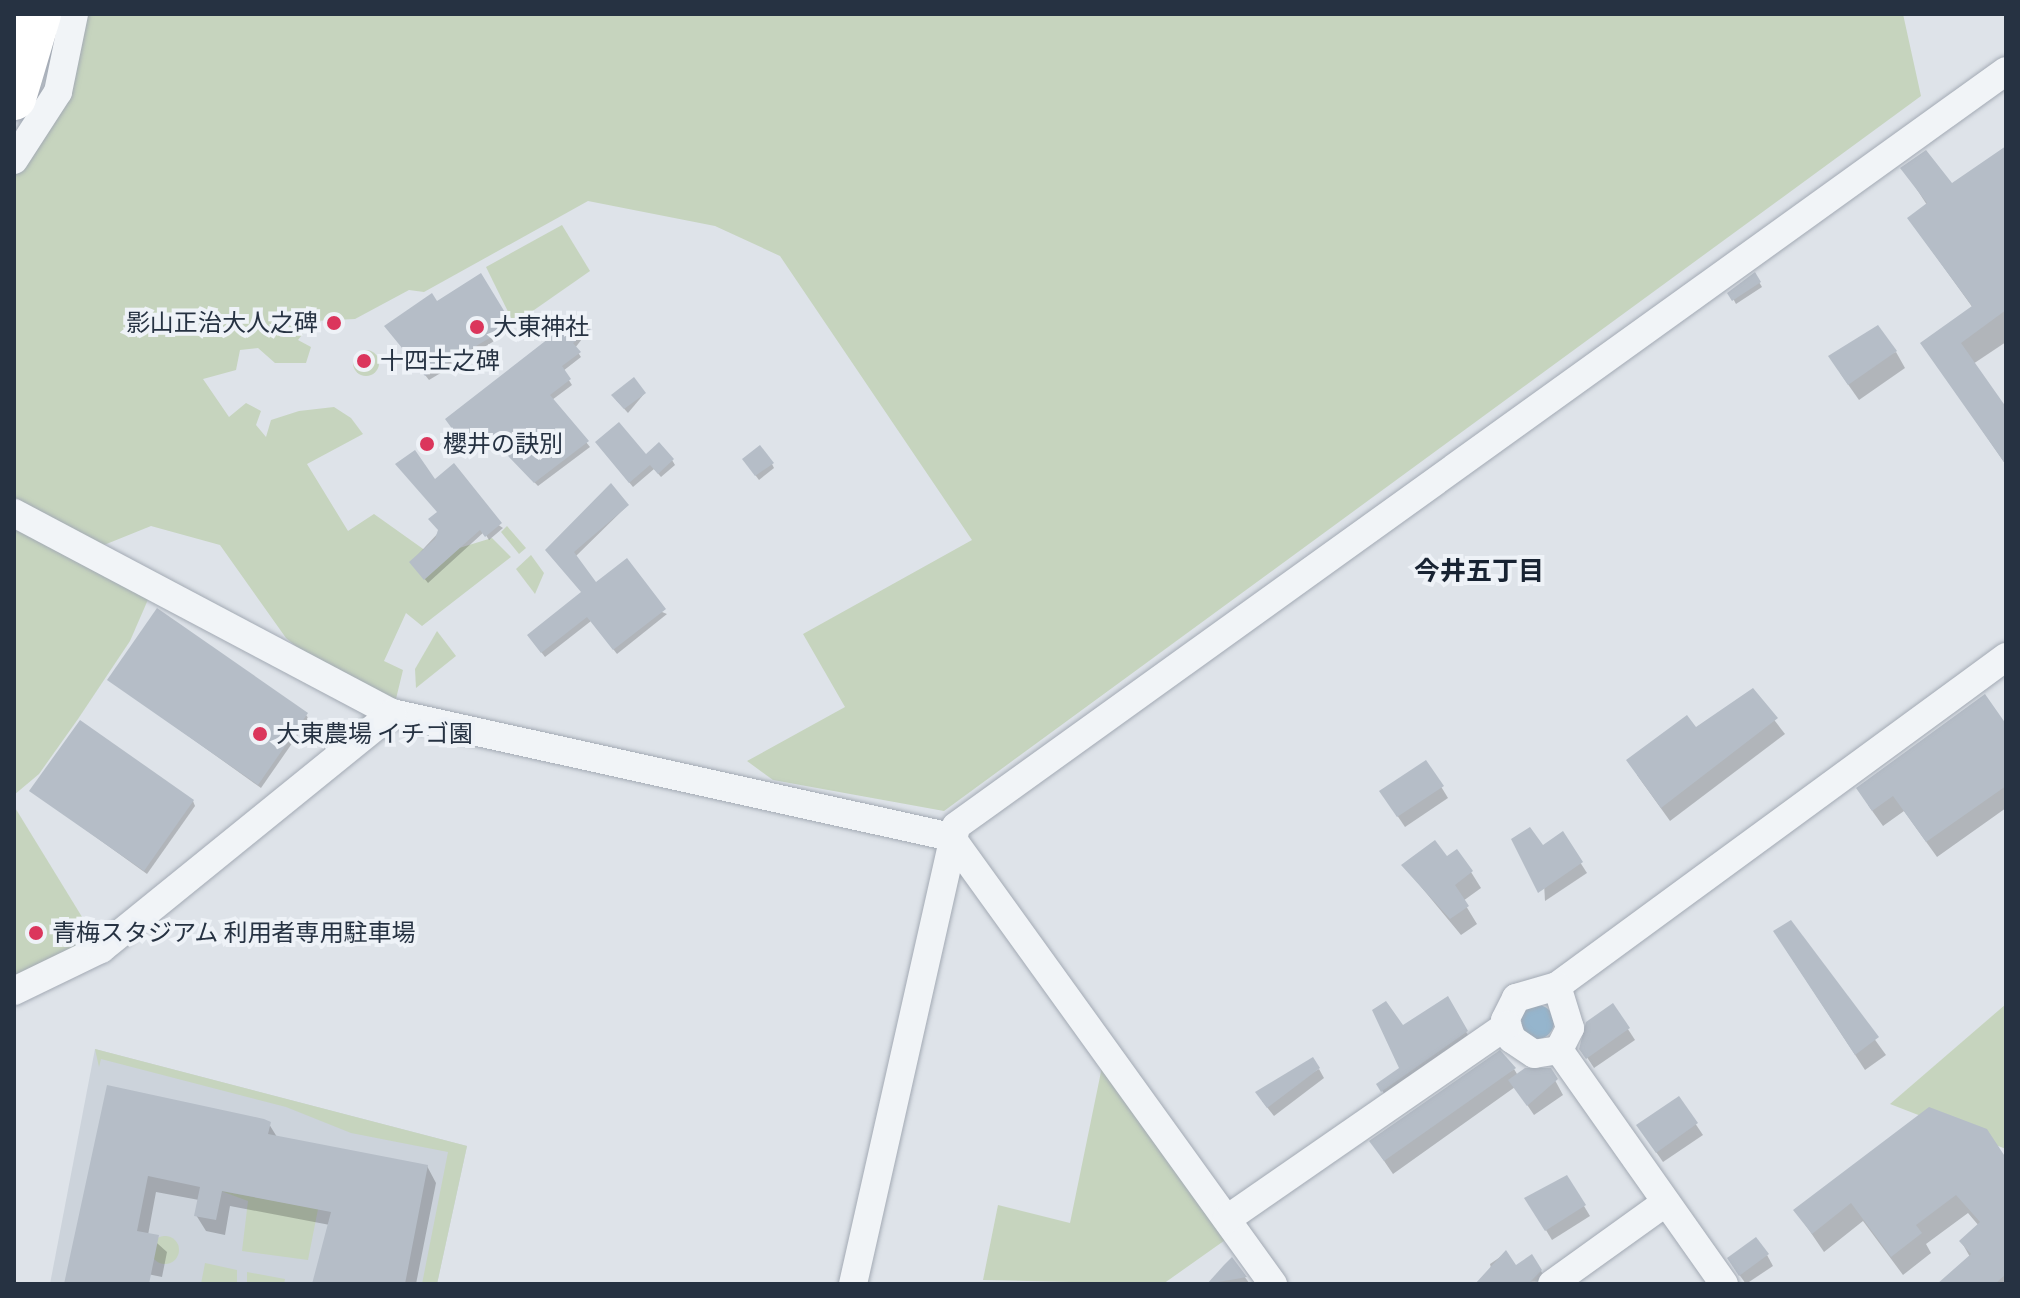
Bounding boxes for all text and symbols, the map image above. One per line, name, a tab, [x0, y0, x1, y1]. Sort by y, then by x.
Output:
place label: 影山正治大人之碑	[126, 309, 318, 337]
place label: 大東神社	[493, 313, 589, 341]
marker: 影山正治大人之碑	[325, 314, 343, 332]
marker: 大東神社	[468, 318, 486, 336]
place label: 十四士之碑	[380, 347, 500, 375]
marker: 十四士之碑	[355, 352, 373, 370]
place label: 櫻井の訣別	[443, 430, 563, 458]
marker: 櫻井の訣別	[418, 435, 436, 453]
district label: 今井五丁目	[1414, 555, 1544, 587]
place label: 大東農場 イチゴ園	[276, 720, 473, 748]
marker: 大東農場 イチゴ園	[251, 725, 269, 743]
place label: 青梅スタジアム 利用者専用駐車場	[52, 919, 417, 947]
marker: 青梅スタジアム 利用者専用駐車場	[27, 924, 45, 942]

